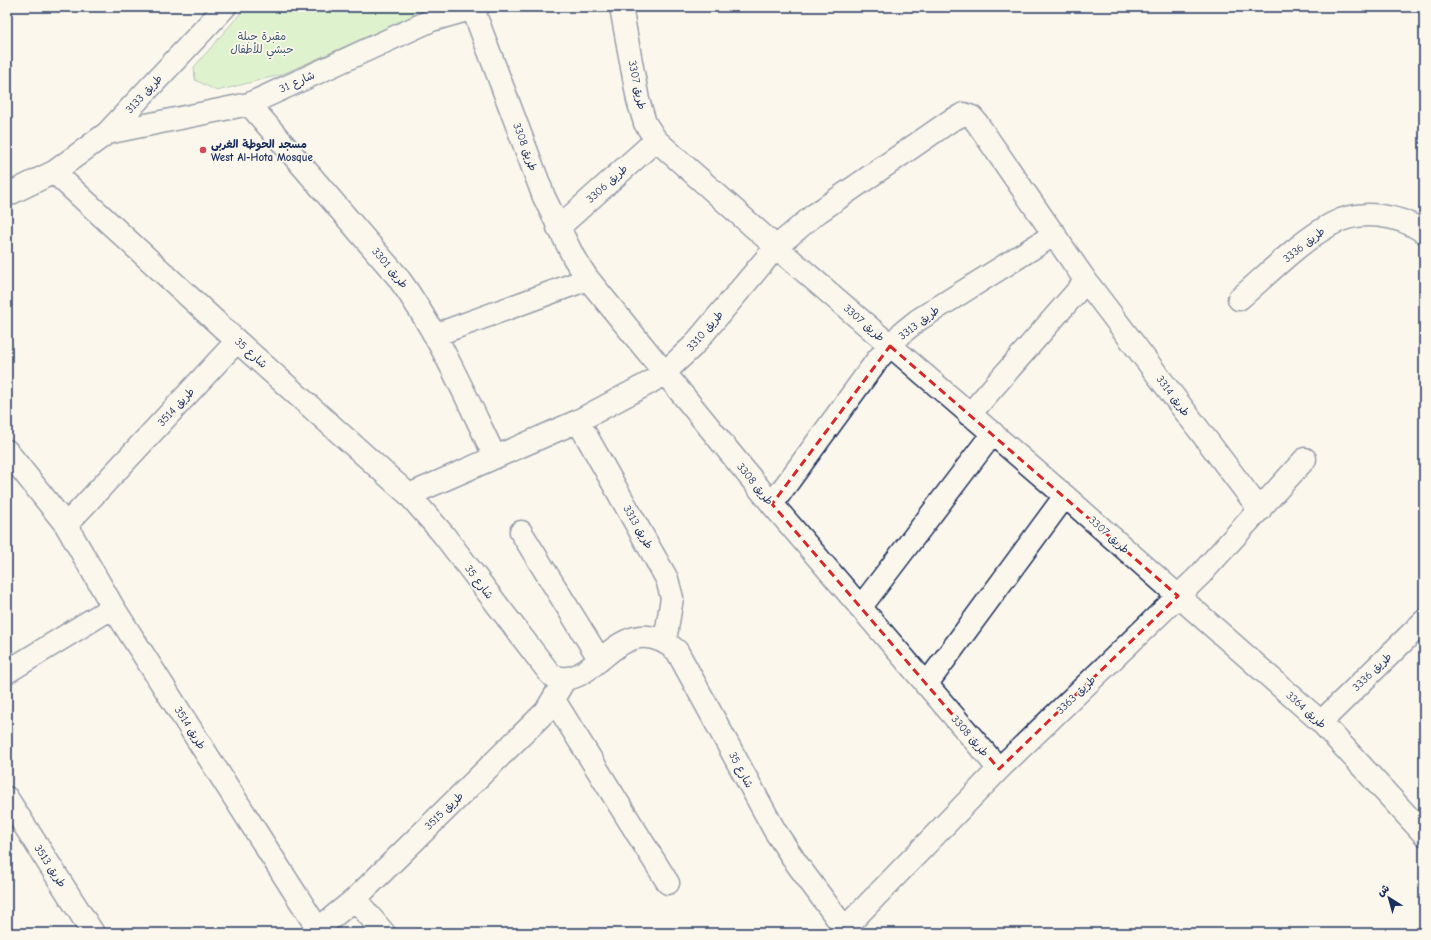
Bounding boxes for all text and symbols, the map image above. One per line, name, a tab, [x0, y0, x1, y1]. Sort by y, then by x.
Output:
park label: مقبرة جبلة حبشي للأطفال	[230, 30, 294, 60]
street label: طريق 3307	[625, 59, 649, 111]
street label: شارع 31	[277, 68, 318, 97]
street label: طريق 3133	[123, 72, 165, 116]
street label: طريق 3308	[510, 121, 540, 173]
place label: مسجد الحوطة الغربي West Al-Hota Mosque	[211, 138, 313, 164]
marker: مسجد الحوطة الغربي West Al-Hota Mosque	[198, 145, 208, 155]
street label: طريق 3306	[584, 162, 630, 206]
street label: طريق 3336	[1281, 225, 1327, 265]
street label: طريق 3301	[369, 245, 411, 291]
street label: طريق 3307	[841, 302, 887, 344]
street label: طريق 3313	[896, 303, 942, 343]
street label: طريق 3310	[684, 308, 726, 354]
street label: شارع 35	[231, 335, 270, 372]
street label: طريق 3314	[1153, 373, 1193, 419]
street label: طريق 3514	[155, 385, 197, 429]
street label: طريق 3308	[734, 460, 776, 508]
street label: طريق 3313	[620, 503, 656, 551]
street label: طريق 3307	[1086, 513, 1132, 557]
street label: شارع 35	[460, 563, 496, 603]
street label: طريق 3336	[1350, 650, 1394, 694]
street label: طريق 3363	[1054, 673, 1098, 717]
street label: طريق 3364	[1283, 689, 1329, 731]
street label: طريق 3514	[172, 704, 208, 752]
street label: طريق 3308	[949, 713, 991, 759]
street label: شارع 35	[724, 750, 756, 791]
street label: طريق 3515	[422, 789, 466, 833]
street label: طريق 3513	[31, 842, 69, 890]
north arrow	[1369, 878, 1409, 918]
text: ش	[1375, 882, 1392, 899]

